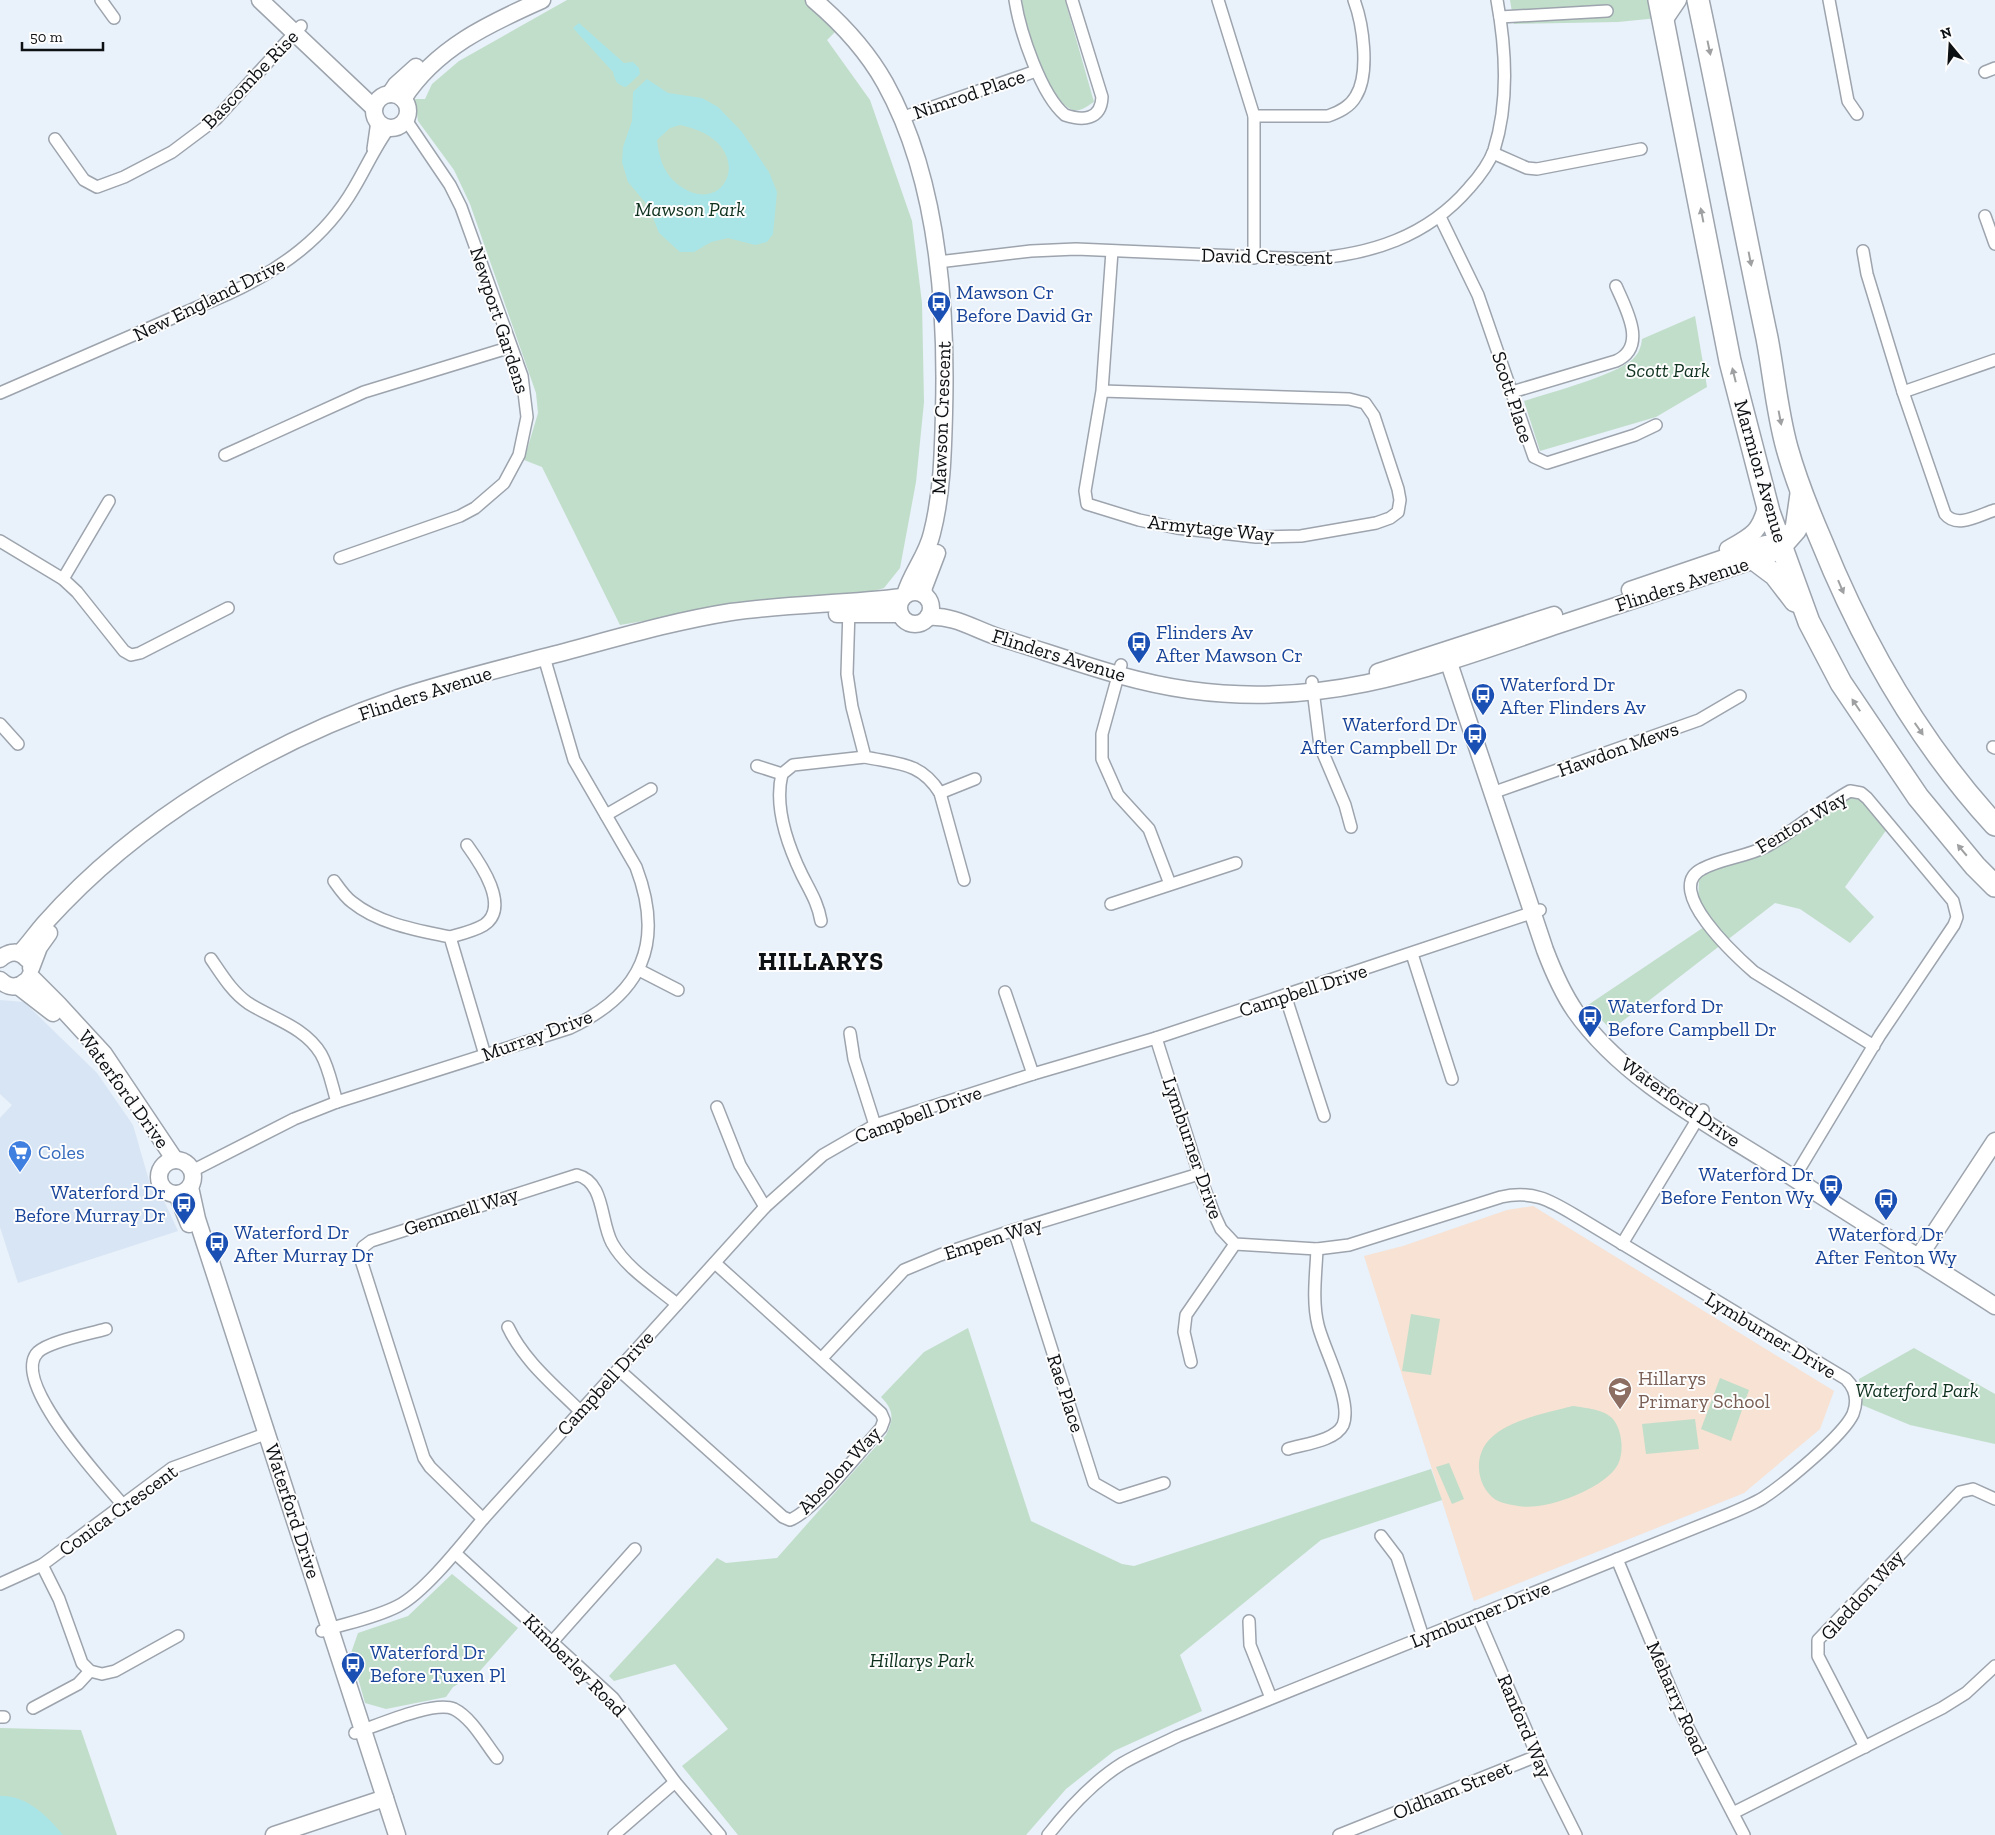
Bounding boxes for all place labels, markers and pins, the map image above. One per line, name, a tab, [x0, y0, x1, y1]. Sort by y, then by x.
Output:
place label: Mawson Cr Before David Gr	[956, 280, 1093, 327]
bus stop icon: Mawson Cr Before David Gr	[926, 290, 952, 324]
place label: Flinders Av After Mawson Cr	[1156, 620, 1303, 667]
bus stop icon: Flinders Av After Mawson Cr	[1126, 630, 1152, 664]
place label: Waterford Dr After Flinders Av	[1500, 672, 1646, 719]
bus stop icon: Waterford Dr After Flinders Av	[1470, 682, 1496, 716]
place label: Waterford Dr After Campbell Dr	[1301, 712, 1458, 759]
bus stop icon: Waterford Dr After Campbell Dr	[1462, 722, 1488, 756]
place label: Waterford Dr Before Campbell Dr	[1608, 994, 1777, 1041]
bus stop icon: Waterford Dr Before Campbell Dr	[1577, 1004, 1603, 1038]
supermarket icon: Coles	[7, 1139, 33, 1173]
place label: Coles	[38, 1140, 85, 1164]
place label: Waterford Dr Before Fenton Wy	[1661, 1162, 1815, 1209]
bus stop icon: Waterford Dr Before Fenton Wy	[1818, 1173, 1844, 1207]
place label: Waterford Dr Before Murray Dr	[14, 1180, 166, 1227]
bus stop icon: Waterford Dr After Fenton Wy	[1873, 1187, 1899, 1221]
bus stop icon: Waterford Dr Before Murray Dr	[171, 1191, 197, 1225]
place label: Waterford Dr After Murray Dr	[234, 1220, 374, 1267]
place label: Waterford Dr After Fenton Wy	[1815, 1222, 1958, 1269]
bus stop icon: Waterford Dr After Murray Dr	[204, 1230, 230, 1264]
place label: Hillarys Primary School	[1638, 1366, 1770, 1413]
school or university icon: Hillarys Primary School	[1607, 1376, 1633, 1410]
place label: Waterford Dr Before Tuxen Pl	[370, 1640, 506, 1687]
bus stop icon: Waterford Dr Before Tuxen Pl	[340, 1651, 366, 1685]

